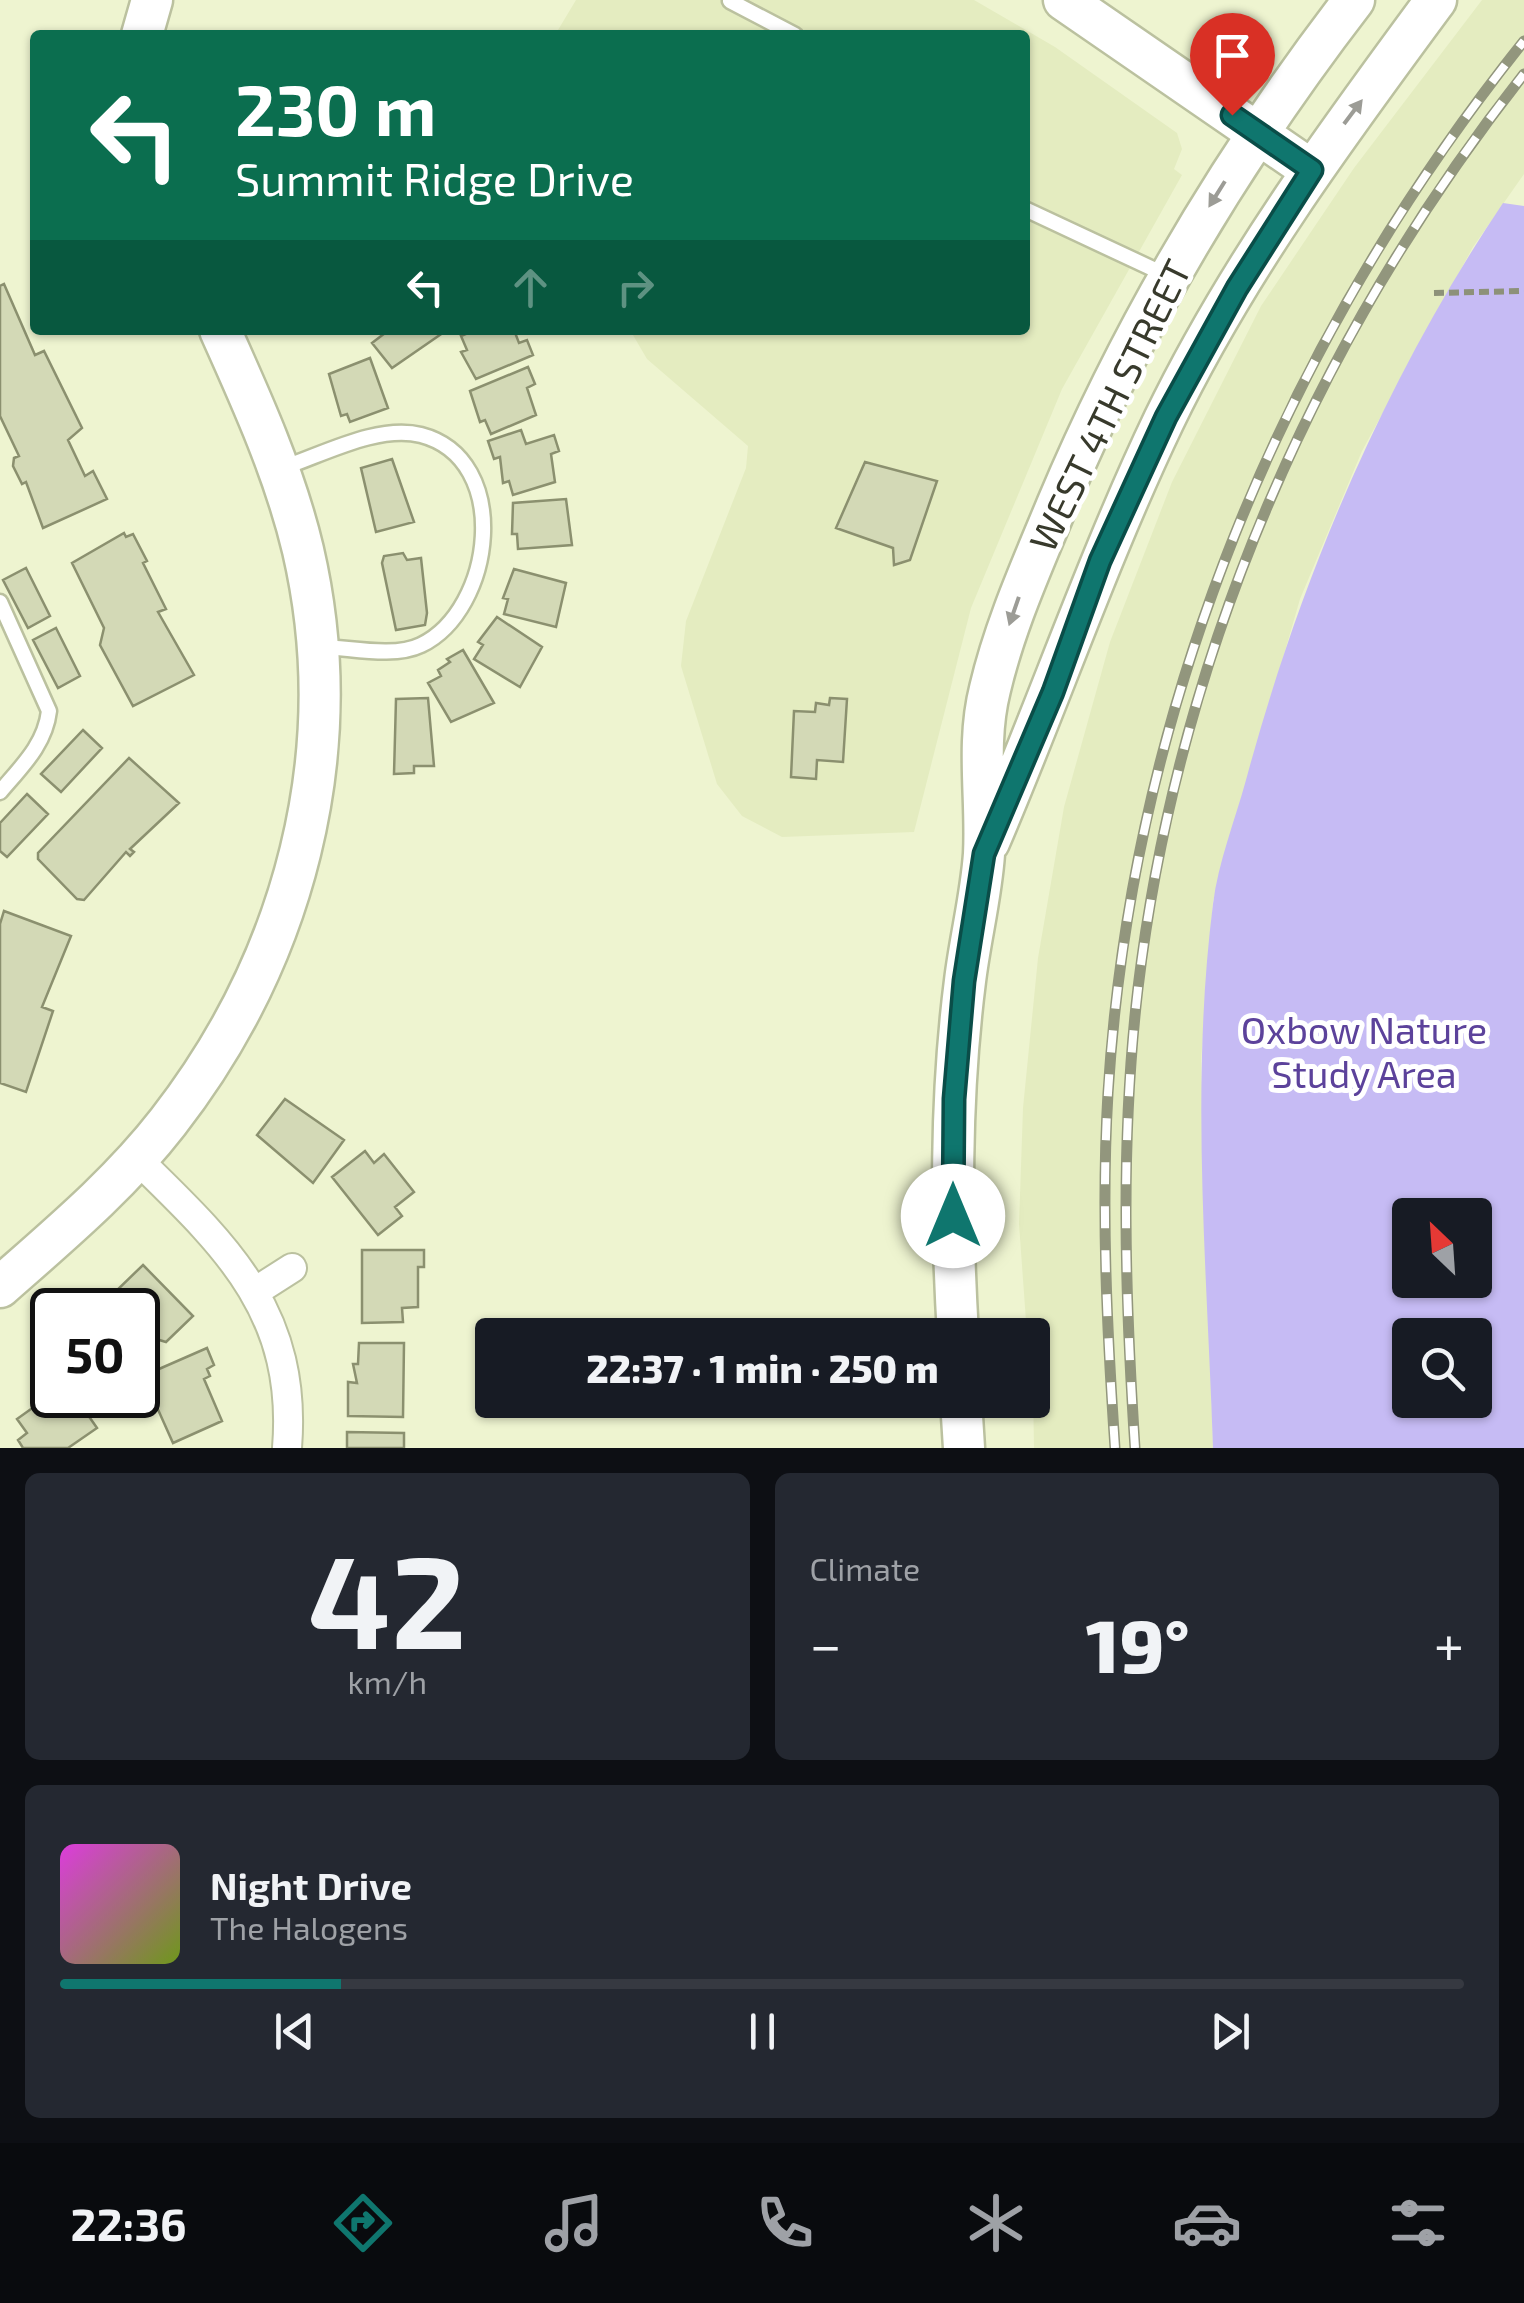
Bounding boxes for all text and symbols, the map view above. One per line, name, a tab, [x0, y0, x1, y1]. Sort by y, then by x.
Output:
pin	[1190, 13, 1275, 116]
icon: arrive	[1205, 28, 1260, 83]
text: 230 m	[235, 66, 436, 150]
icon: left	[70, 70, 200, 200]
one-way arrow	[1343, 99, 1363, 125]
text: Summit Ridge Drive	[235, 151, 634, 205]
one-way arrow	[1208, 180, 1227, 207]
street label: WEST 4TH STREET	[1018, 252, 1200, 558]
icon: left	[398, 260, 453, 315]
icon: ahead	[503, 260, 558, 315]
icon: right	[608, 260, 663, 315]
one-way arrow	[1005, 596, 1020, 626]
park label: Oxbow Nature Study Area	[1241, 1006, 1487, 1096]
position arrow	[901, 1164, 1005, 1268]
north arrow	[1392, 1198, 1492, 1298]
map controls	[1392, 1198, 1492, 1418]
speed limit sign: 50	[30, 1288, 160, 1418]
button: search	[1392, 1318, 1492, 1418]
text: 22:37 · 1 min · 250 m	[586, 1345, 939, 1391]
text: 42	[308, 1519, 466, 1675]
text: Climate	[810, 1549, 920, 1587]
text: 19°	[1086, 1598, 1190, 1688]
text: −	[810, 1610, 842, 1676]
text: +	[1434, 1610, 1464, 1676]
text: km/h	[348, 1662, 427, 1700]
text: Night Drive	[210, 1862, 412, 1908]
text: The Halogens	[210, 1908, 408, 1946]
icon: previous	[267, 2004, 322, 2059]
icon: pause	[735, 2004, 790, 2059]
icon: next	[1203, 2004, 1258, 2059]
icon: directions	[328, 2188, 398, 2258]
icon: music	[539, 2188, 609, 2258]
icon: phone	[750, 2188, 820, 2258]
icon: climate	[961, 2188, 1031, 2258]
icon: car	[1172, 2188, 1242, 2258]
icon: filters	[1383, 2188, 1453, 2258]
text: 22:36	[71, 2196, 186, 2250]

